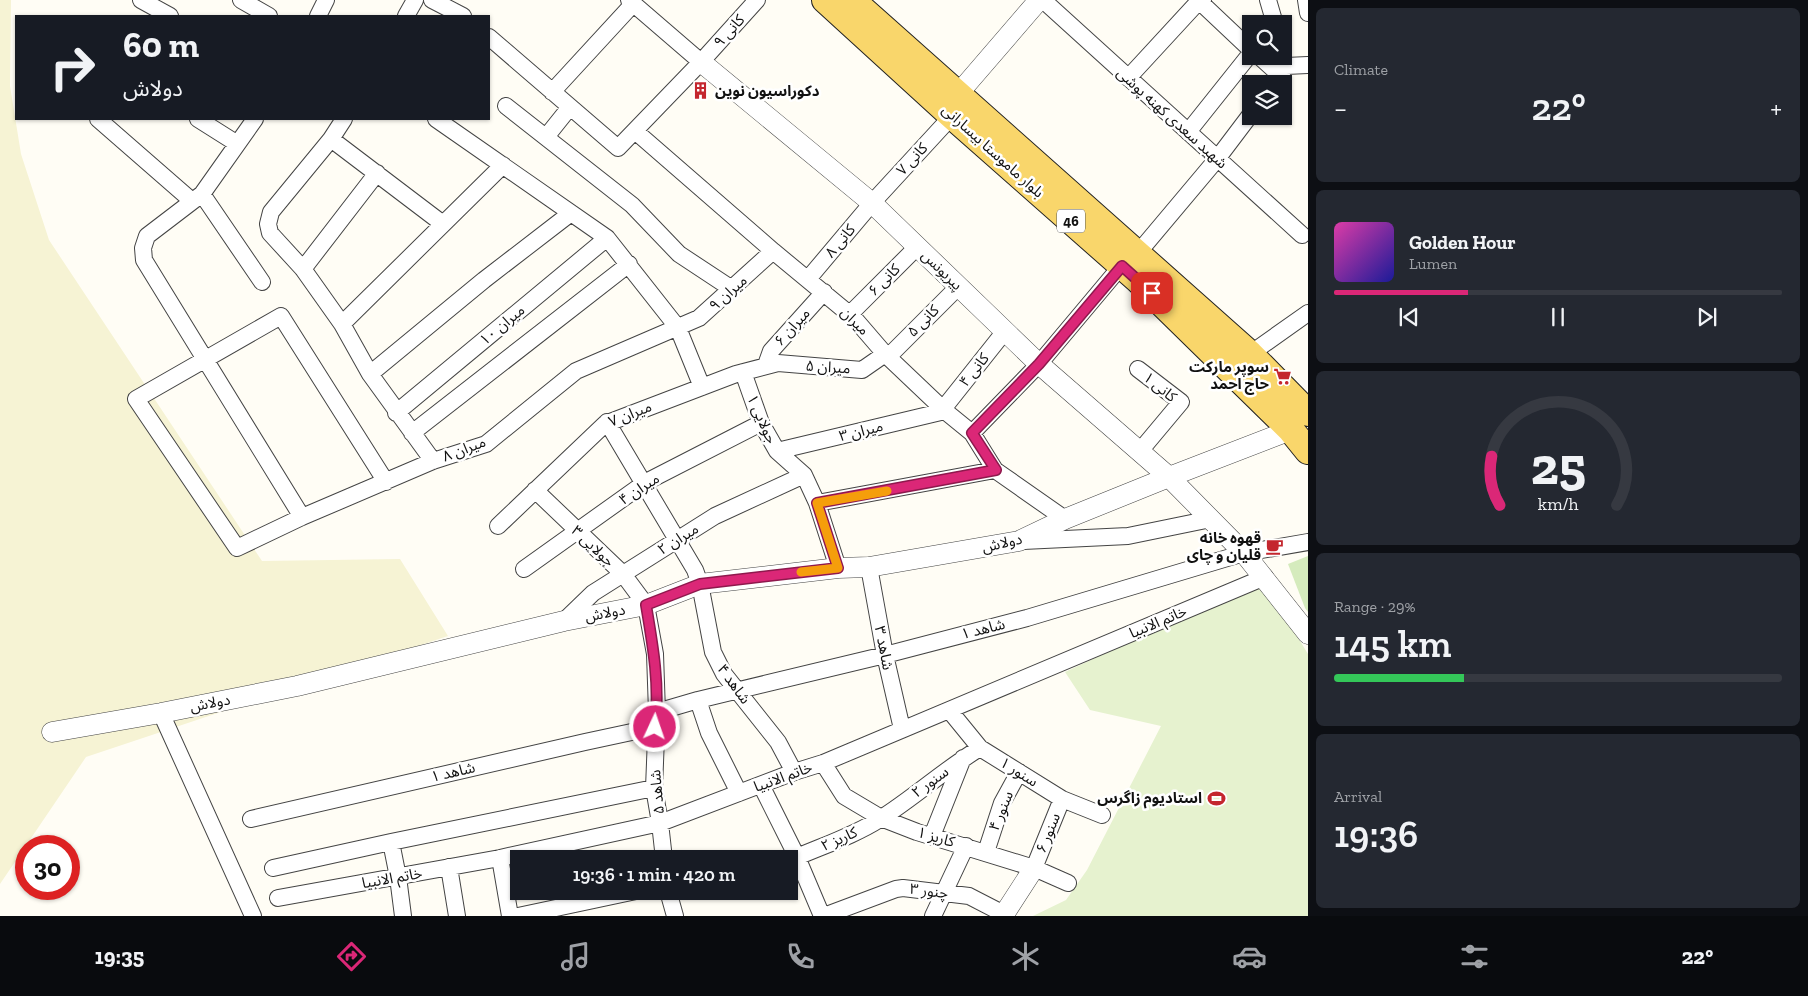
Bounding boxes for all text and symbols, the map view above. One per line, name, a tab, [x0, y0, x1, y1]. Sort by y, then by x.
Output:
street label: کانی ۹	[710, 10, 749, 51]
map controls	[1242, 15, 1292, 125]
button: search	[1242, 15, 1292, 65]
text: 60 m	[123, 24, 199, 66]
icon: right	[40, 35, 105, 100]
text: Climate	[1334, 60, 1388, 79]
street label: شهید سعدی کهنه پوشی	[1112, 64, 1231, 173]
text: دولاش	[123, 75, 183, 102]
button: layers	[1242, 75, 1292, 125]
building icon: دکوراسیون نوین	[691, 81, 711, 101]
place label: دکوراسیون نوین	[715, 82, 820, 100]
text: 22°	[1531, 84, 1586, 130]
text: −	[1334, 92, 1347, 125]
text: +	[1770, 92, 1782, 125]
street label: بلوار ماموستا بیسارانی	[938, 101, 1048, 201]
street label: کانی ۷	[893, 139, 932, 179]
road number: 46	[1057, 210, 1085, 232]
street label: کانی ۸	[821, 220, 860, 261]
text: Golden Hour	[1409, 231, 1516, 254]
street label: پیریونس	[917, 246, 966, 295]
text: Lumen	[1409, 254, 1457, 273]
street label: کانی ۶	[864, 260, 904, 300]
street label: میران ۹	[705, 271, 751, 315]
pin	[1131, 272, 1173, 314]
icon: arrive	[1138, 279, 1166, 307]
street label: میران ۱۰	[476, 301, 528, 349]
street label: کانی ۵	[903, 301, 943, 341]
street label: میران	[837, 303, 873, 339]
icon: previous	[1395, 303, 1423, 331]
icon: pause	[1544, 303, 1572, 331]
icon: next	[1693, 303, 1721, 331]
street label: میران ۶	[770, 304, 814, 350]
street label: کانی ۴	[955, 349, 993, 390]
street label: میران ۵	[805, 356, 851, 378]
place label: سوپر مارکت حاج احمد	[1189, 358, 1270, 395]
supermarket icon: سوپر مارکت حاج احمد	[1273, 366, 1293, 386]
street label: کانی ۱	[1140, 368, 1181, 406]
street label: جولایی ۱	[743, 392, 781, 447]
street label: میران ۷	[606, 397, 654, 431]
street label: میران ۳	[837, 417, 885, 445]
street label: میران ۸	[440, 433, 488, 465]
text: 25	[1530, 435, 1586, 497]
street label: میران ۴	[615, 469, 663, 509]
text: km/h	[1538, 493, 1578, 515]
street label: میران ۲	[654, 519, 702, 559]
street label: جولایی ۳	[568, 522, 618, 570]
place label: قهوه خانه قلیان و چای	[1187, 529, 1261, 565]
street label: دولاش	[980, 530, 1024, 556]
cafe icon: قهوه خانه قلیان و چای	[1265, 537, 1285, 557]
text: Range · 29%	[1334, 597, 1416, 616]
street label: دولاش	[583, 600, 627, 626]
street label: خاتم الانبیا	[1126, 602, 1191, 644]
street label: شاهد ۱	[959, 615, 1007, 643]
text: 145 km	[1334, 621, 1451, 667]
street label: شاهد ۳	[871, 624, 897, 672]
street label: شاهد ۴	[714, 661, 755, 708]
street label: دولاش	[188, 690, 232, 716]
position arrow	[628, 700, 680, 752]
street label: سنور ۱	[997, 753, 1042, 791]
street label: شاهد ۱	[429, 758, 477, 786]
street label: خاتم الانبیا	[751, 758, 816, 798]
street label: سنور ۲	[908, 762, 952, 801]
street label: شاهد ۵	[646, 769, 668, 815]
text: Arrival	[1334, 787, 1382, 806]
street label: سنور ۴	[985, 788, 1017, 834]
sports icon: استادیوم زاگرس	[1206, 788, 1226, 808]
place label: استادیوم زاگرس	[1097, 789, 1202, 809]
street label: سنور ۶	[1032, 810, 1064, 856]
text: 19:36	[1334, 811, 1418, 857]
street label: کاریز ۲	[818, 823, 861, 855]
street label: کاریز ۱	[915, 823, 958, 851]
speed limit sign: 30	[15, 835, 80, 900]
text: 19:36 · 1 min · 420 m	[573, 863, 735, 886]
street label: خاتم الانبیا	[360, 864, 424, 894]
street label: چنور ۳	[909, 880, 949, 903]
icon: directions	[334, 939, 369, 974]
icon: music	[558, 939, 593, 974]
icon: phone	[783, 939, 818, 974]
icon: climate	[1008, 939, 1043, 974]
icon: car	[1232, 939, 1267, 974]
icon: filters	[1457, 939, 1492, 974]
text: 19:35	[95, 943, 144, 970]
text: 22°	[1682, 943, 1713, 970]

